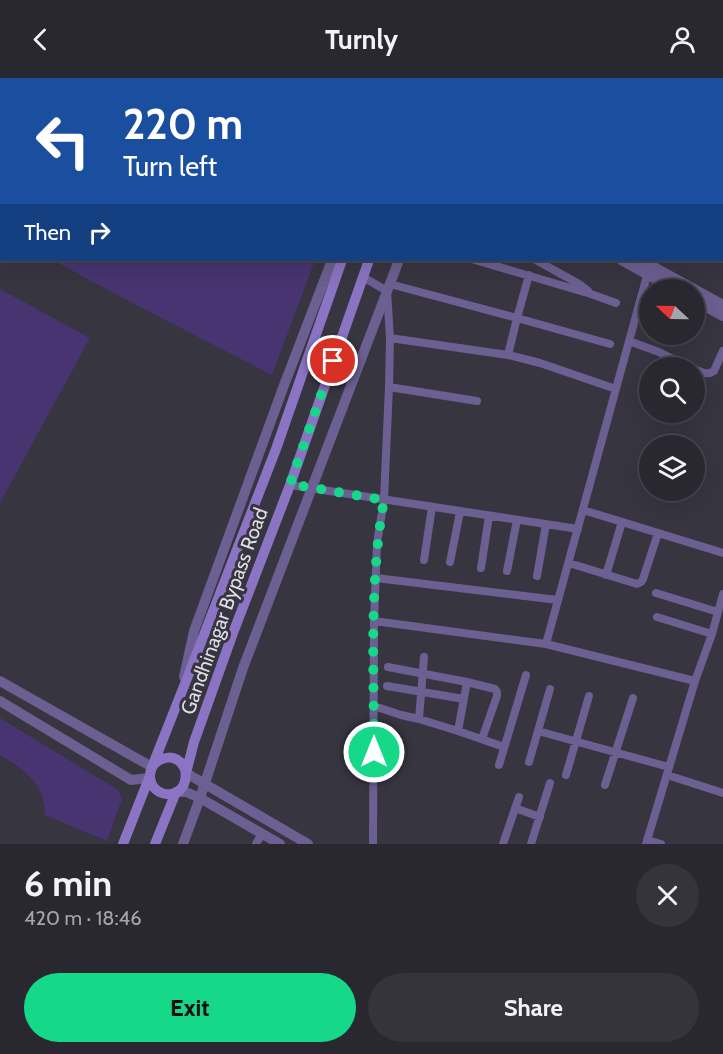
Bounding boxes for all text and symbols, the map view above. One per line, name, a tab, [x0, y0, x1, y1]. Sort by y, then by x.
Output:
icon: back	[24, 23, 57, 56]
text: Turnly	[325, 23, 398, 56]
icon: person	[666, 23, 699, 56]
text: 220 m	[123, 98, 243, 150]
icon: left	[24, 102, 102, 180]
text: Turn left	[123, 150, 217, 183]
icon: right	[83, 216, 116, 249]
text: Then	[24, 219, 71, 246]
north arrow	[639, 279, 705, 345]
map controls	[639, 279, 705, 501]
pin	[307, 335, 358, 386]
icon: arrive	[316, 344, 349, 377]
button: search	[639, 357, 705, 423]
button: layers	[639, 435, 705, 501]
street label: Gandhinagar Bypass Road	[175, 504, 273, 718]
position arrow	[342, 720, 406, 784]
text: 6 min	[24, 861, 112, 905]
button: close	[636, 864, 699, 927]
text: 420 m · 18:46	[24, 906, 142, 930]
button: Exit	[24, 973, 356, 1042]
button: Share	[368, 973, 699, 1042]

